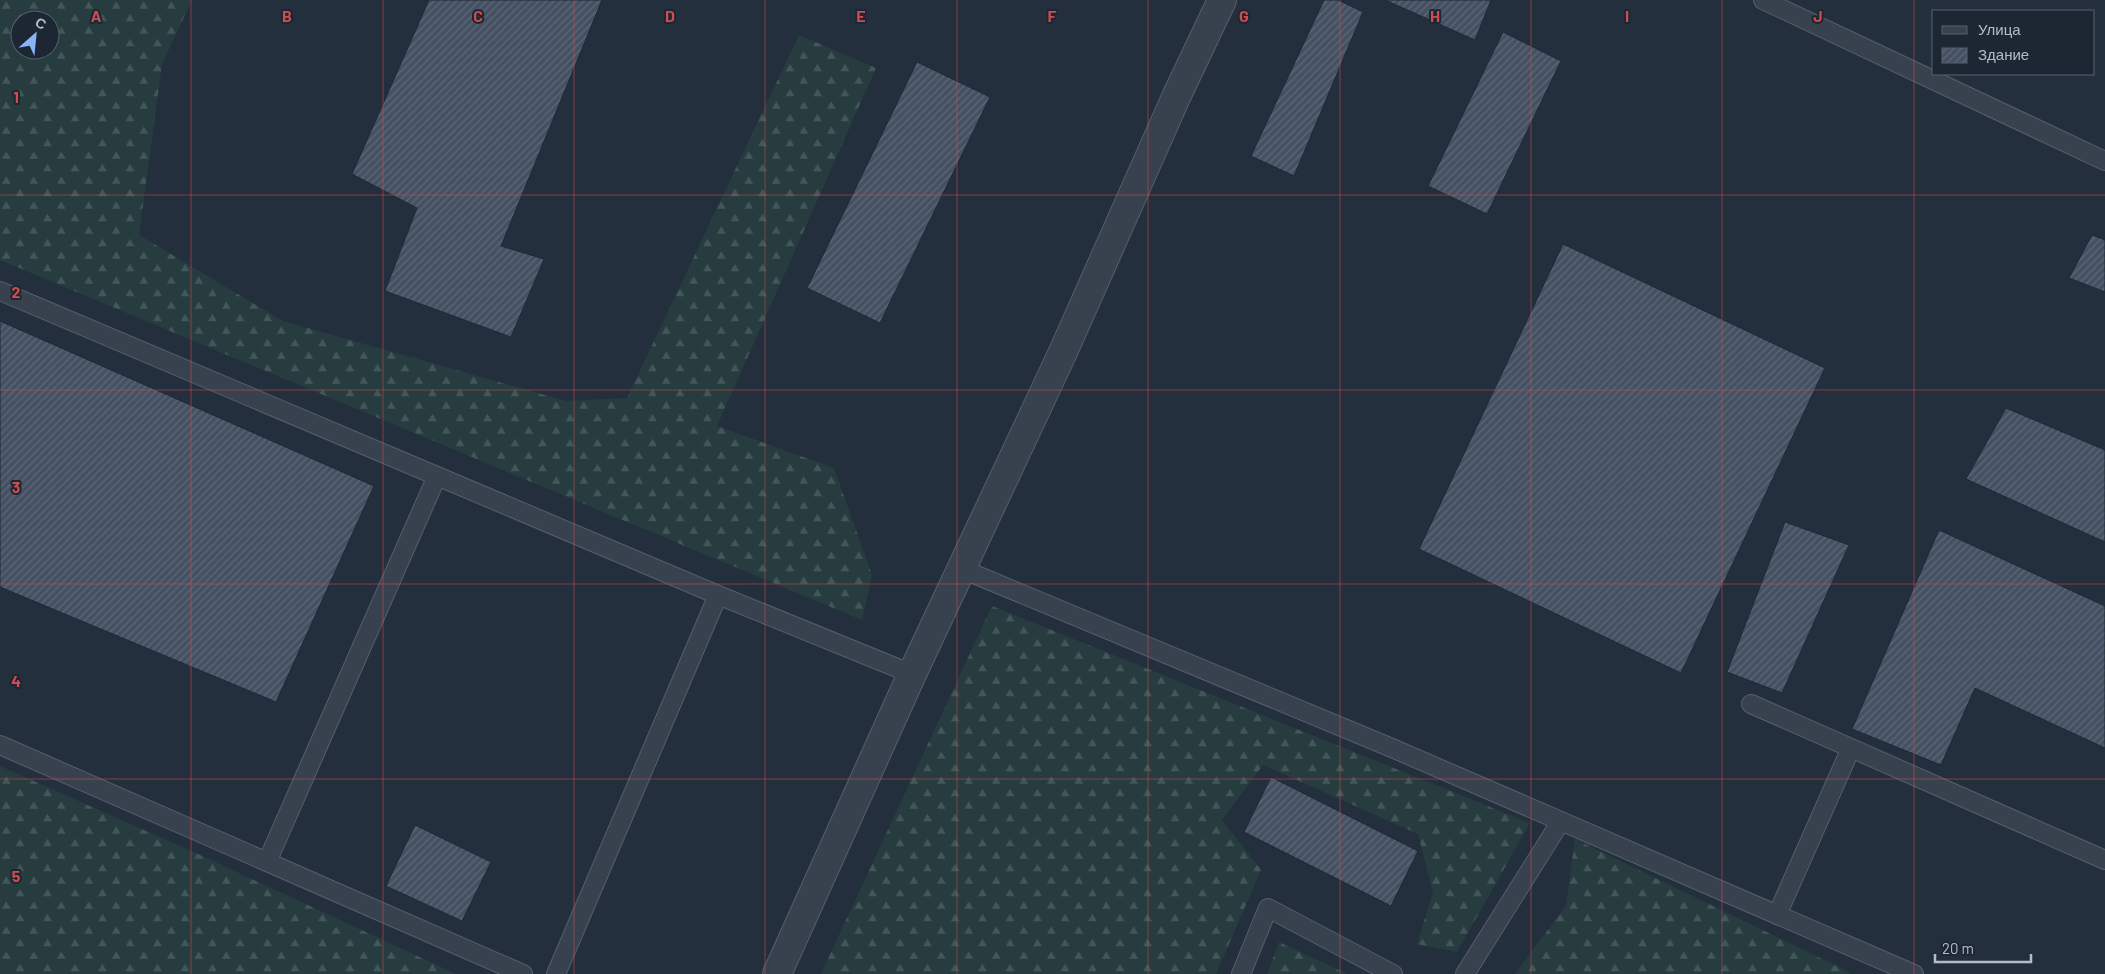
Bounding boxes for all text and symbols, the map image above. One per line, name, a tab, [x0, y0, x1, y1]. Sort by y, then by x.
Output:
text: A	[91, 6, 102, 25]
text: B	[282, 6, 292, 25]
text: C	[473, 6, 483, 25]
text: D	[665, 6, 675, 25]
text: E	[856, 6, 866, 25]
text: F	[1048, 6, 1057, 25]
text: G	[1239, 6, 1249, 25]
text: H	[1430, 6, 1440, 25]
text: I	[1625, 6, 1629, 25]
text: J	[1813, 6, 1823, 25]
north arrow	[10, 10, 60, 60]
legend	[1932, 10, 2095, 75]
text: С	[33, 13, 49, 33]
text: Улица	[1978, 20, 2021, 38]
text: Здание	[1978, 45, 2029, 63]
text: 1	[13, 87, 19, 106]
text: 2	[12, 282, 21, 301]
text: 3	[12, 477, 20, 496]
text: 4	[11, 671, 21, 690]
text: 5	[12, 866, 21, 885]
scale bar	[1935, 932, 2031, 964]
text: 20 m	[1942, 939, 1974, 957]

